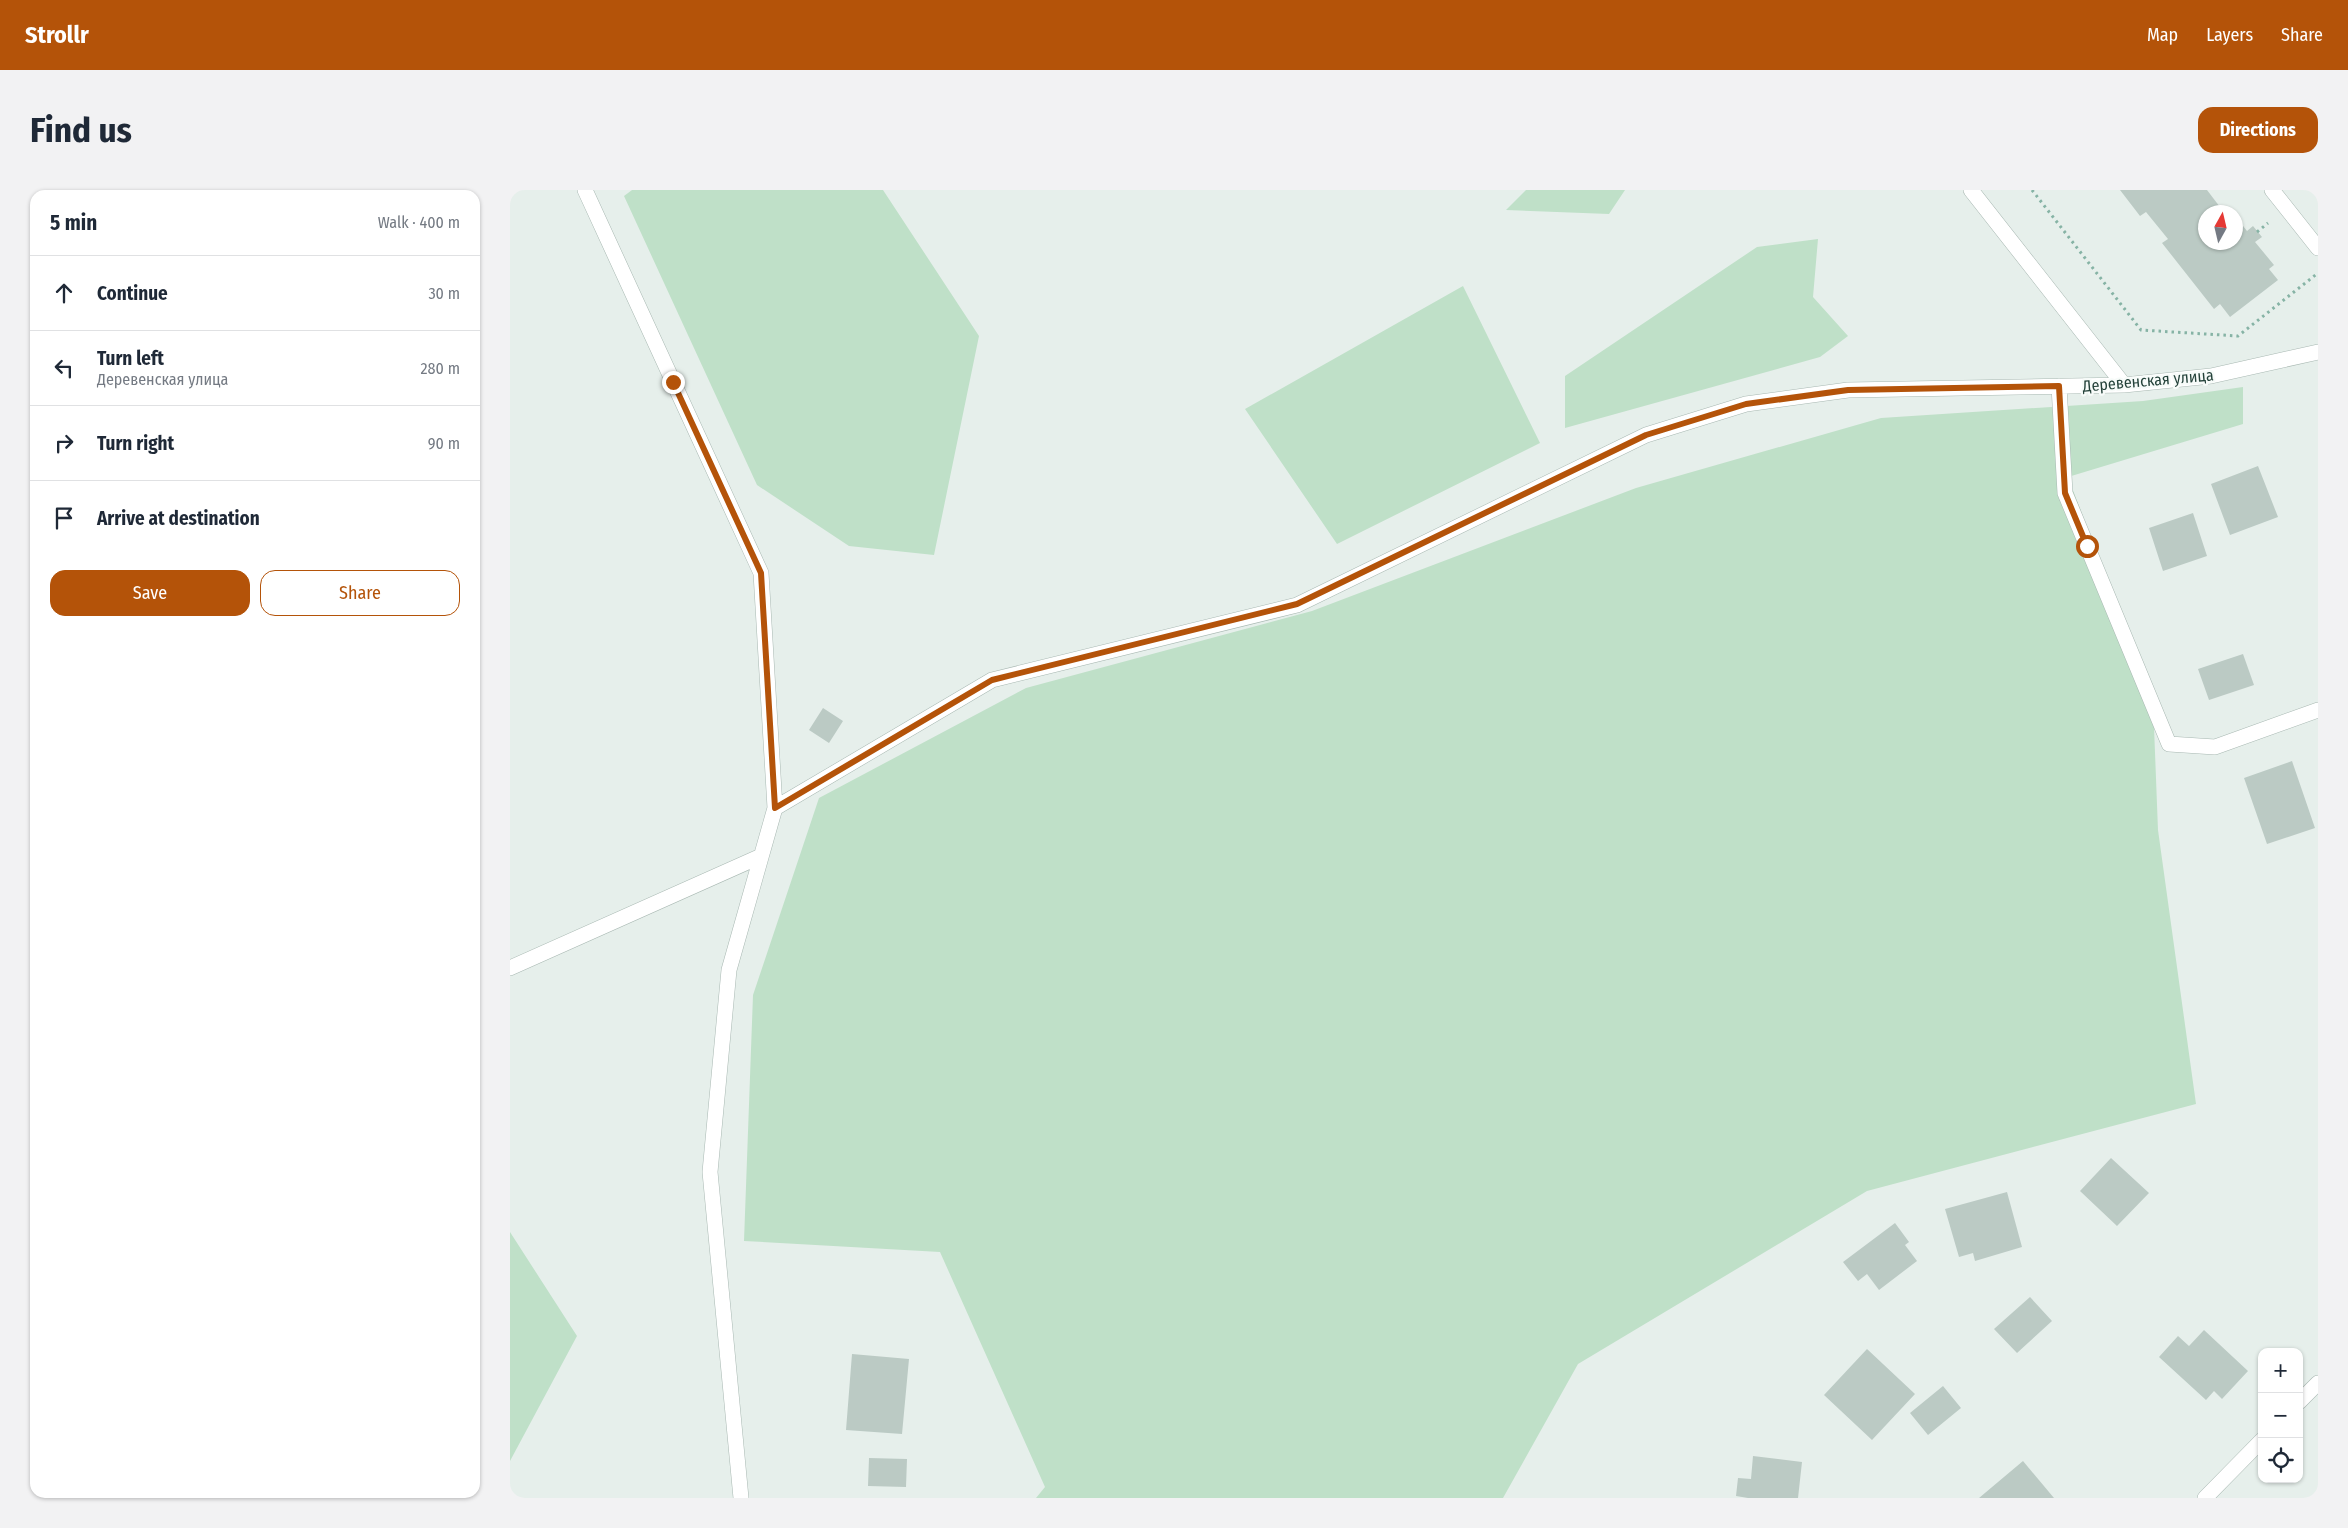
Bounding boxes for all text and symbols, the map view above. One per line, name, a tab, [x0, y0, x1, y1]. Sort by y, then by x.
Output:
text: Strollr	[25, 21, 89, 49]
text: Map	[2147, 24, 2178, 46]
text: Layers	[2206, 24, 2253, 46]
text: Share	[2281, 24, 2323, 46]
button: Directions	[2198, 107, 2318, 153]
text: Find us	[30, 109, 132, 151]
north arrow	[2198, 205, 2243, 250]
text: 5 min	[50, 210, 97, 236]
text: Walk · 400 m	[378, 213, 460, 232]
icon: ahead	[50, 279, 78, 307]
text: Continue	[97, 282, 168, 305]
text: 30 m	[428, 284, 460, 303]
text: Turn left	[97, 347, 164, 370]
icon: left	[50, 354, 78, 382]
text: 280 m	[421, 359, 460, 378]
street label: Деревенская улица	[2081, 365, 2214, 396]
text: Деревенская улица	[97, 370, 228, 389]
route end	[662, 371, 685, 394]
icon: right	[50, 429, 78, 457]
text: Turn right	[97, 432, 174, 455]
text: 90 m	[428, 434, 460, 453]
icon: arrive	[50, 504, 78, 532]
text: Arrive at destination	[97, 507, 260, 530]
route start	[2076, 535, 2099, 558]
button: Save	[50, 570, 250, 616]
button: Share	[260, 570, 460, 616]
map controls	[2258, 1348, 2303, 1483]
button: +	[2258, 1348, 2303, 1393]
button: −	[2258, 1393, 2303, 1438]
button: locate	[2258, 1438, 2303, 1483]

